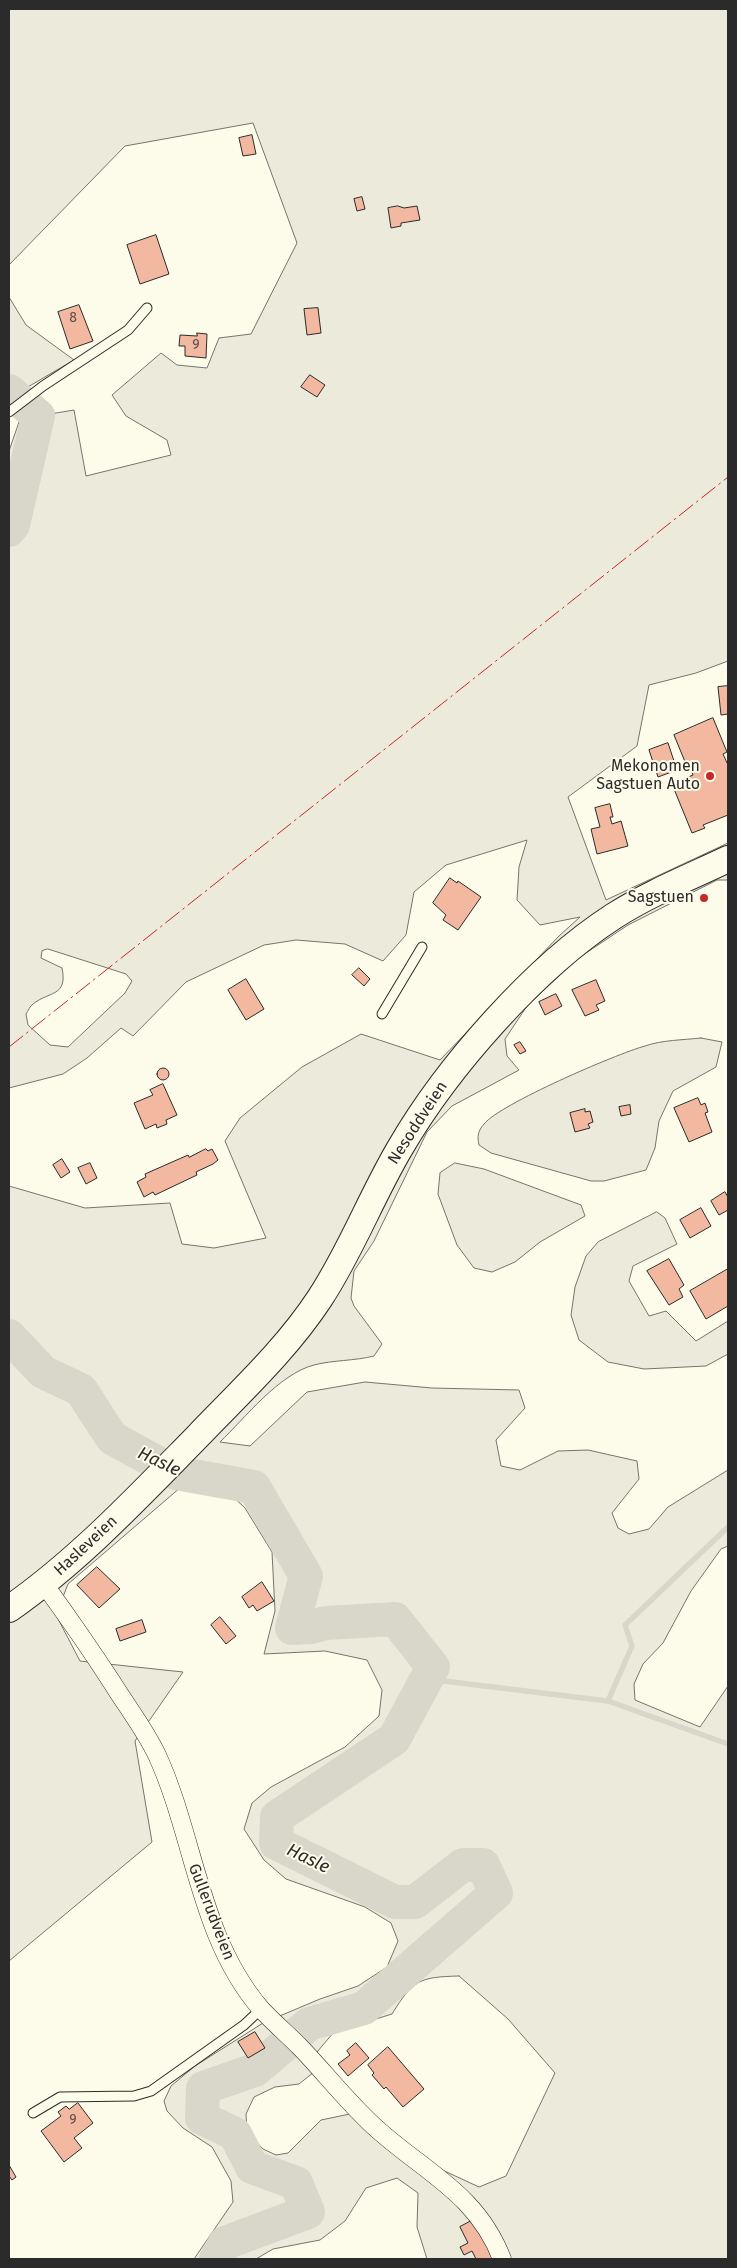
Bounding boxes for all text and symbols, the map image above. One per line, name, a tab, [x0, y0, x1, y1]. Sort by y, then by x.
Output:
house number: 8	[69, 310, 77, 326]
house number: 9	[192, 337, 200, 353]
place label: Mekonomen Sagstuen Auto	[596, 757, 700, 795]
marker: Mekonomen Sagstuen Auto	[704, 770, 716, 782]
place label: Sagstuen	[628, 888, 694, 908]
marker: Sagstuen	[698, 892, 710, 904]
street label: Nesoddveien	[384, 1078, 452, 1168]
water label: Hasle	[134, 1443, 184, 1481]
street label: Hasleveien	[50, 1512, 122, 1580]
water label: Hasle	[283, 1839, 333, 1879]
street label: Gullerudveien	[184, 1861, 238, 1963]
house number: 9	[69, 2112, 77, 2128]

